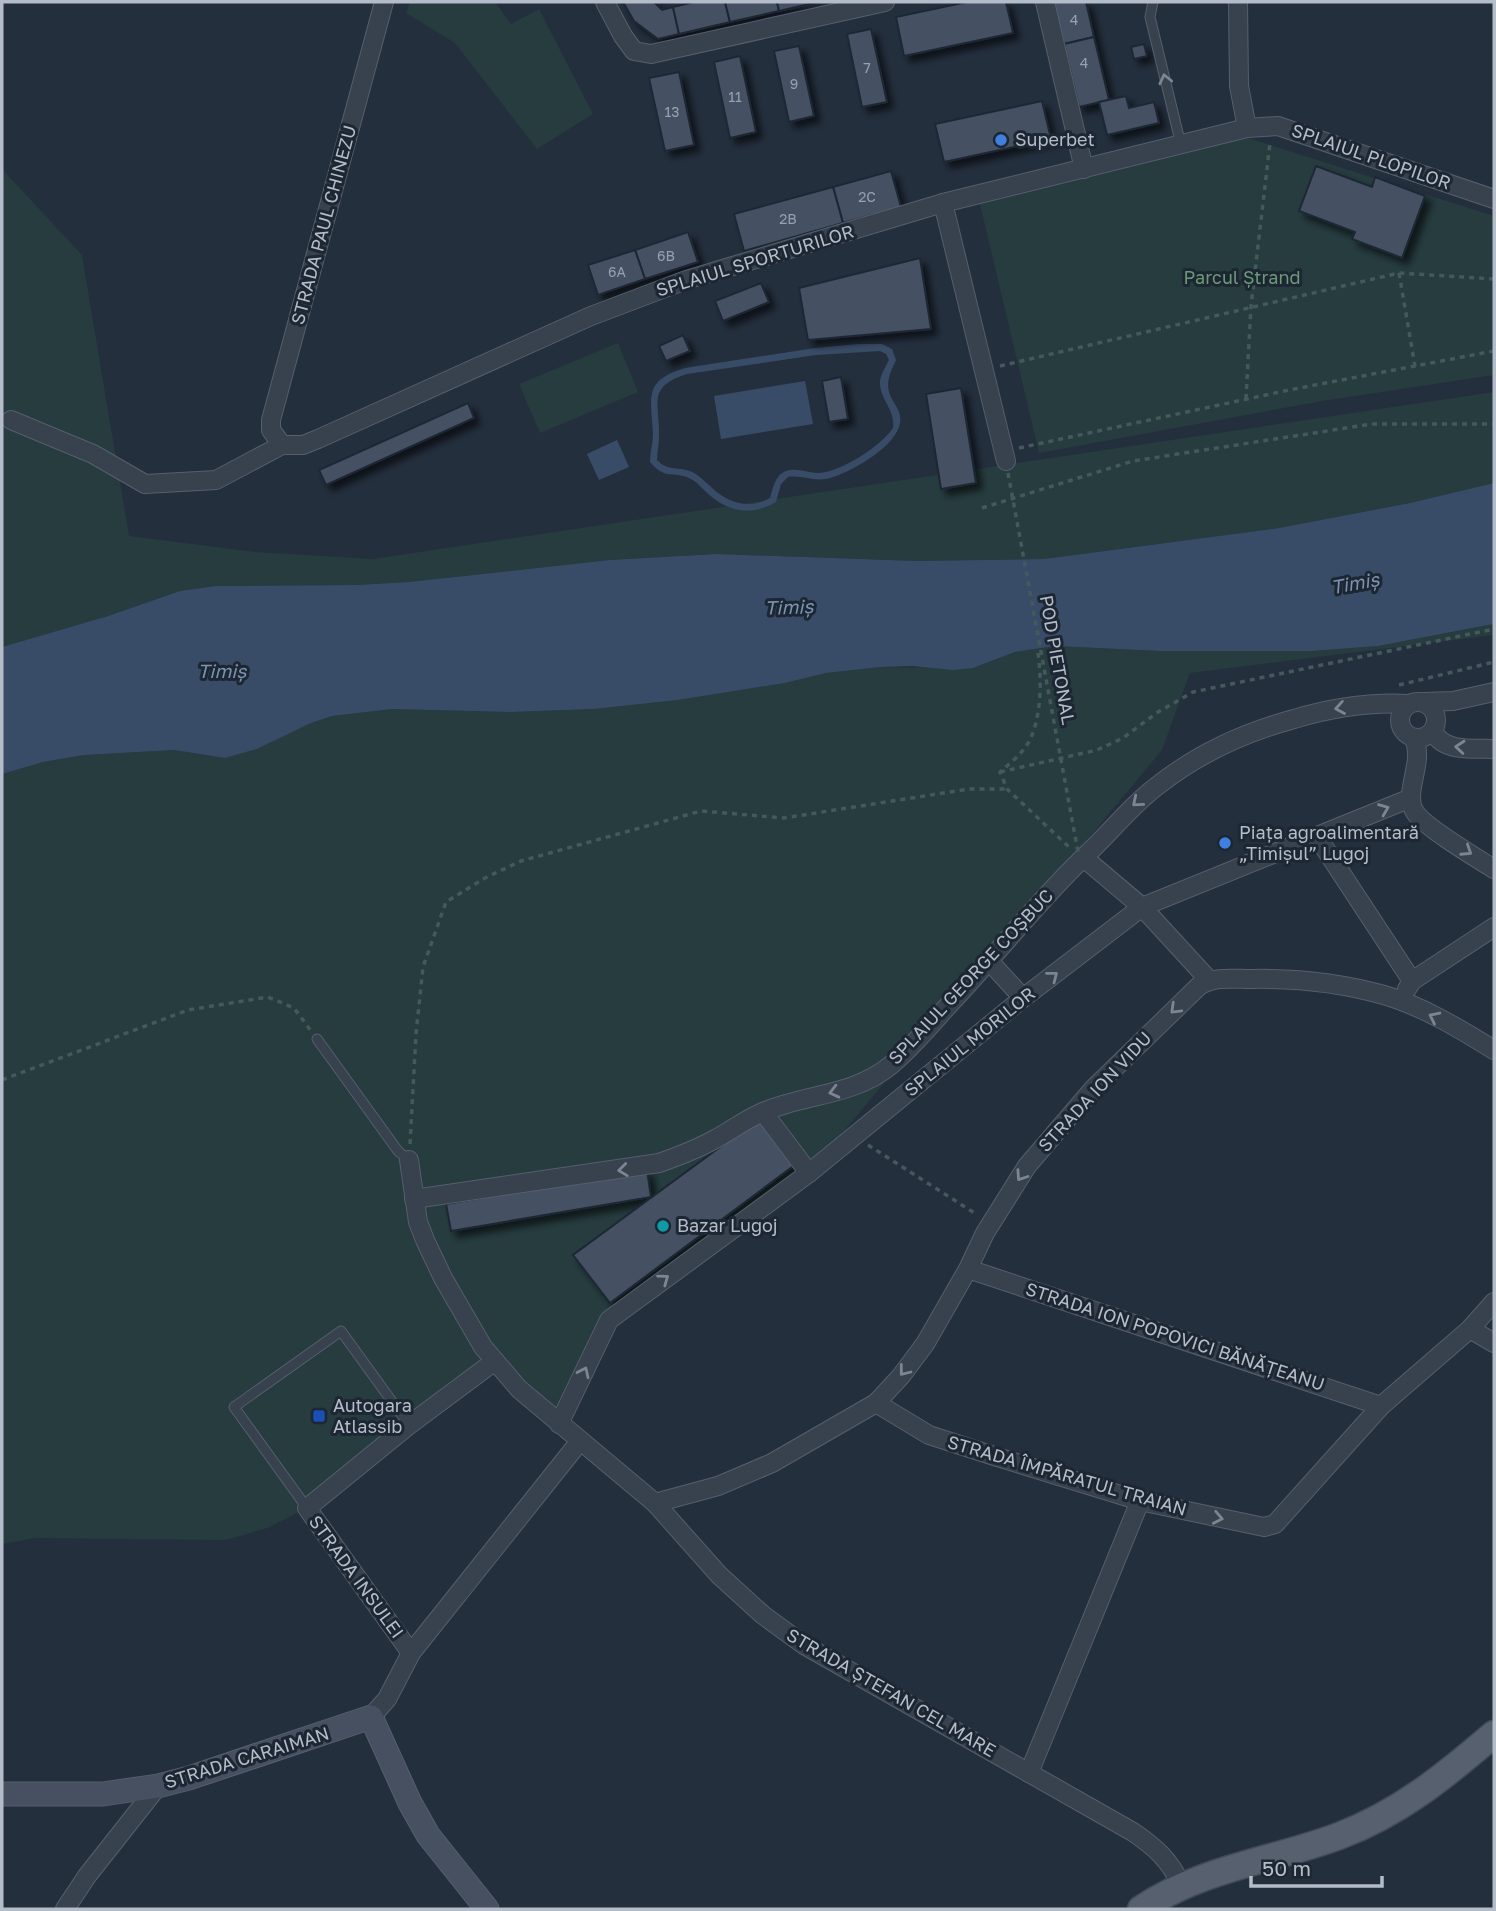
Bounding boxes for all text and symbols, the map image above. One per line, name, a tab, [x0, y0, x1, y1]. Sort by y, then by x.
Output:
house number: 4	[1070, 11, 1078, 28]
house number: 4	[1080, 54, 1088, 71]
house number: 7	[863, 59, 871, 76]
one-way arrow	[1159, 73, 1173, 85]
house number: 9	[790, 75, 798, 92]
house number: 11	[728, 88, 742, 105]
house number: 13	[665, 103, 679, 120]
street label: SPLAIUL PLOPILOR	[1289, 118, 1454, 194]
street label: STRADA PAUL CHINEZU	[286, 123, 360, 327]
place label: Superbet	[1015, 128, 1095, 150]
marker: Superbet	[993, 132, 1009, 148]
house number: 2C	[858, 188, 876, 205]
house number: 2B	[779, 210, 797, 227]
street label: SPLAIUL SPORTURILOR	[653, 219, 856, 301]
house number: 6B	[657, 247, 675, 264]
house number: 6A	[608, 263, 627, 280]
park label: Parcul Ștrand	[1183, 266, 1301, 288]
water label: Timiș	[1329, 567, 1382, 599]
street label: POD PIETONAL	[1036, 593, 1080, 726]
water label: Timiș	[764, 594, 815, 620]
water label: Timiș	[198, 659, 247, 683]
one-way arrow	[1335, 700, 1346, 715]
one-way arrow	[1454, 740, 1465, 755]
one-way arrow	[1132, 794, 1144, 807]
one-way arrow	[1378, 803, 1390, 817]
place label: Piața agroalimentară „Timișul” Lugoj	[1239, 821, 1419, 864]
marker: Piața agroalimentară „Timișul” Lugoj	[1217, 835, 1233, 851]
one-way arrow	[1460, 843, 1473, 856]
street label: SPLAIUL GEORGE COȘBUC	[883, 884, 1057, 1068]
one-way arrow	[1045, 971, 1057, 984]
street label: SPLAIUL MORILOR	[900, 982, 1039, 1101]
one-way arrow	[1170, 1001, 1183, 1014]
one-way arrow	[1429, 1012, 1441, 1026]
street label: STRADA ION VIDU	[1033, 1027, 1156, 1156]
one-way arrow	[829, 1084, 841, 1098]
one-way arrow	[617, 1163, 629, 1178]
one-way arrow	[1016, 1168, 1029, 1181]
place label: Bazar Lugoj	[677, 1214, 778, 1236]
marker: Bazar Lugoj	[655, 1218, 671, 1234]
one-way arrow	[656, 1275, 669, 1288]
street label: STRADA ION POPOVICI BĂNĂȚEANU	[1023, 1277, 1328, 1396]
one-way arrow	[900, 1363, 913, 1375]
one-way arrow	[576, 1367, 590, 1379]
place label: Autogara Atlassib	[333, 1394, 412, 1437]
marker: Autogara Atlassib	[311, 1408, 327, 1424]
street label: STRADA ÎMPĂRATUL TRAIAN	[945, 1430, 1189, 1520]
one-way arrow	[1212, 1510, 1224, 1525]
street label: STRADA INSULEI	[305, 1511, 409, 1642]
street label: STRADA ȘTEFAN CEL MARE	[783, 1623, 1000, 1761]
street label: STRADA CARAIMAN	[162, 1722, 332, 1793]
scale bar	[1251, 1844, 1382, 1888]
text: 50 m	[1262, 1855, 1311, 1881]

